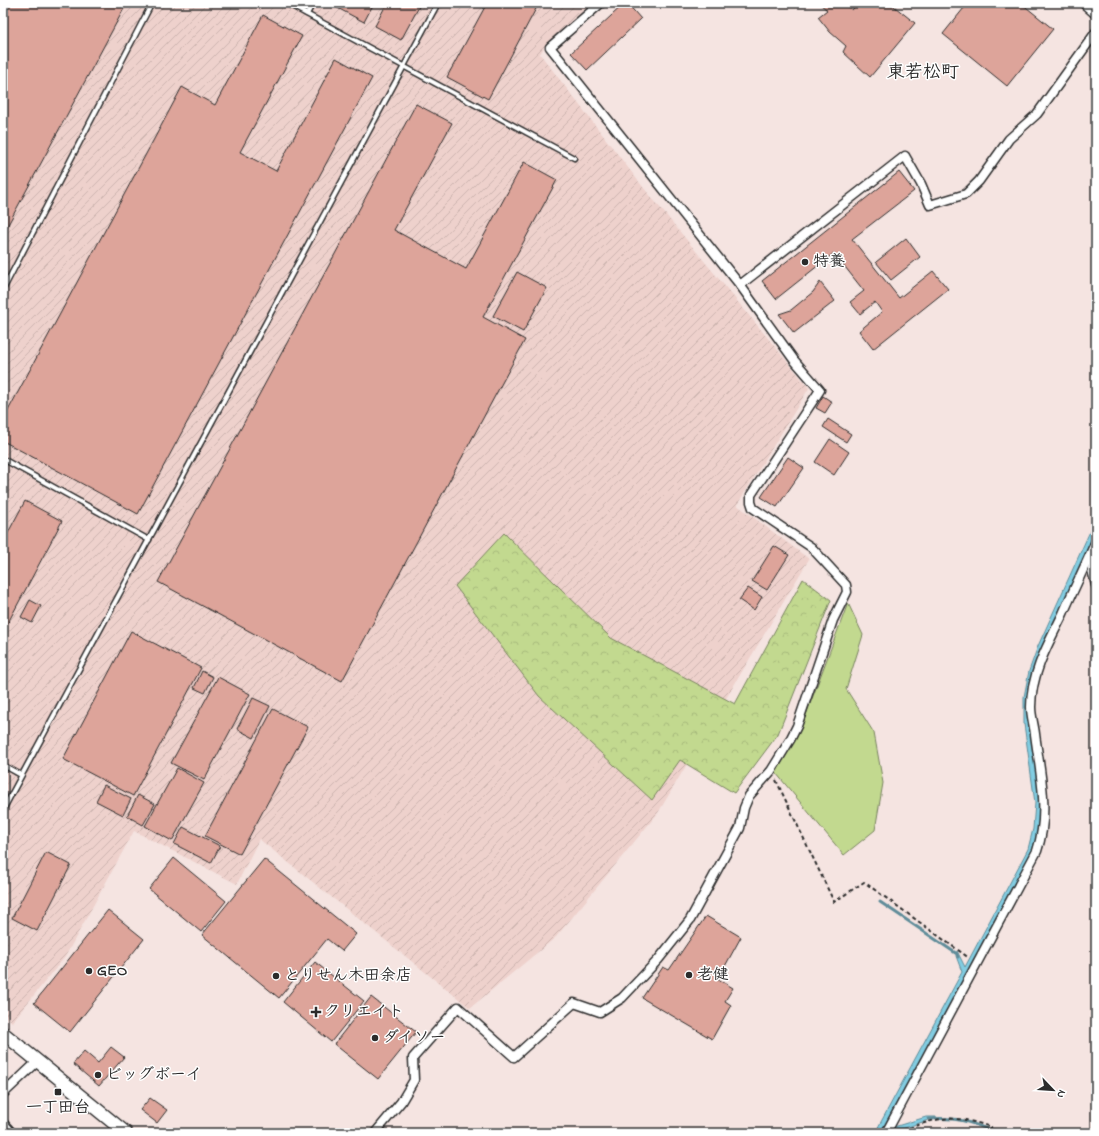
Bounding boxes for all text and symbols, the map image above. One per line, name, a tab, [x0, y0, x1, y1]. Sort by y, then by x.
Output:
district label: 東若松町	[887, 60, 959, 86]
place label: 特養	[813, 250, 845, 274]
marker: 特養	[800, 257, 810, 267]
place label: GEO	[97, 959, 128, 983]
place label: 老健	[697, 963, 729, 987]
place label: とりせん木田余店	[284, 964, 412, 988]
marker: GEO	[84, 966, 94, 976]
marker: 老健	[684, 970, 694, 980]
marker: とりせん木田余店	[271, 971, 281, 981]
place label: クリエイト	[324, 1000, 404, 1024]
marker: クリエイト	[311, 1007, 321, 1017]
place label: ダイソー	[383, 1026, 445, 1050]
marker: ダイソー	[370, 1033, 380, 1043]
place label: ビッグボーイ	[106, 1063, 202, 1087]
marker: ビッグボーイ	[93, 1070, 103, 1080]
north arrow	[1033, 1070, 1073, 1110]
marker: 一丁田台	[53, 1087, 63, 1097]
text: N	[1052, 1087, 1070, 1101]
place label: 一丁田台	[26, 1096, 90, 1120]

